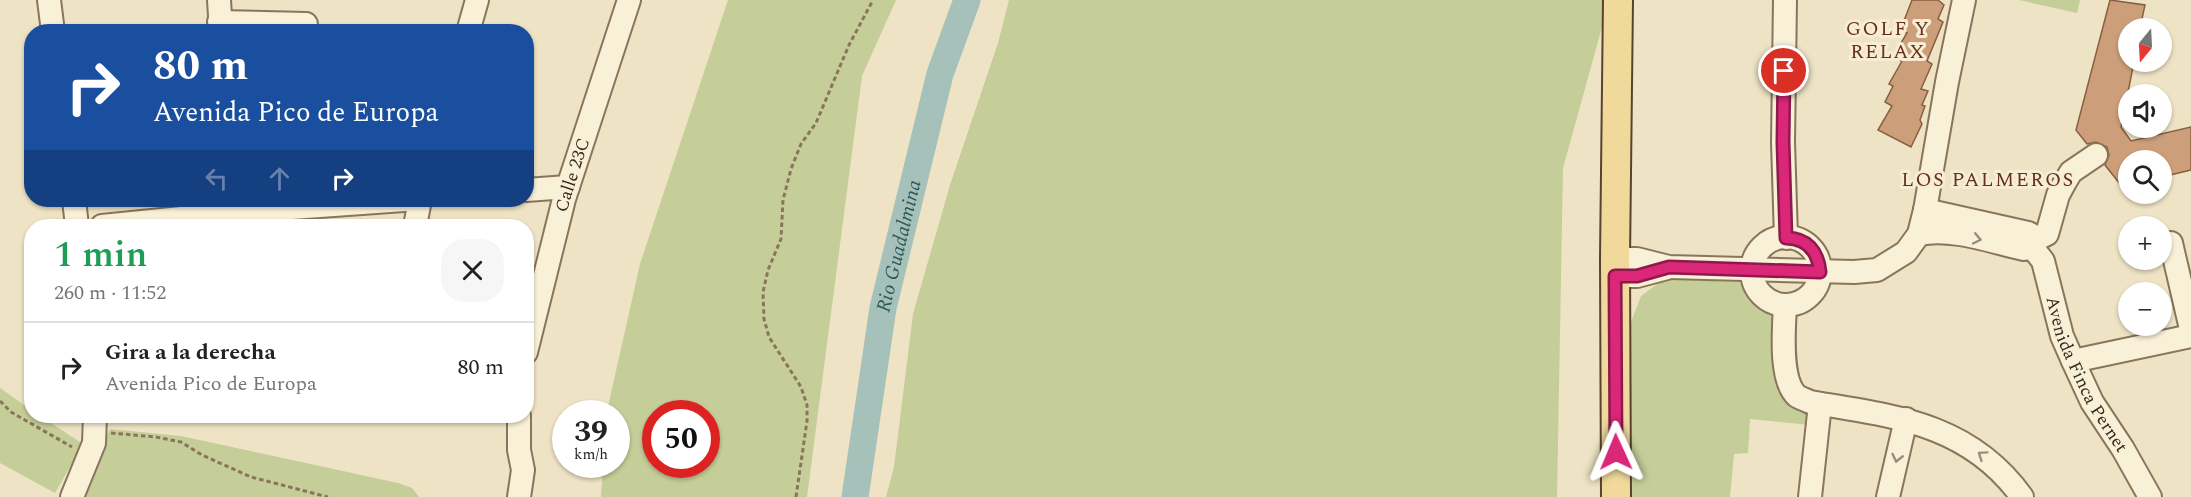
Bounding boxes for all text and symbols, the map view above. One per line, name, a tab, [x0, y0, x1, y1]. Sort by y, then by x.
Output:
district label: GOLF Y RELAX	[1846, 14, 1930, 67]
north arrow	[2118, 18, 2172, 72]
map controls	[2118, 18, 2172, 336]
text: 80 m	[153, 35, 248, 98]
pin	[1758, 45, 1809, 96]
icon: right	[54, 48, 132, 126]
icon: arrive	[1767, 54, 1800, 87]
button: sound	[2118, 84, 2172, 138]
text: Avenida Pico de Europa	[153, 92, 439, 134]
street label: Calle 23C	[548, 134, 597, 215]
button: search	[2118, 150, 2172, 204]
icon: left	[200, 162, 233, 195]
icon: ahead	[263, 162, 296, 195]
icon: right	[326, 162, 359, 195]
district label: LOS PALMEROS	[1901, 165, 2075, 195]
water label: Rio Guadalmina	[869, 177, 930, 315]
button: +	[2118, 216, 2172, 270]
text: 1 min	[54, 228, 147, 283]
one-way arrow	[1971, 231, 1981, 244]
button: close	[441, 239, 504, 302]
text: 260 m · 11:52	[54, 278, 166, 308]
button: −	[2118, 282, 2172, 336]
street label: Avenida Finca Pernet	[2038, 293, 2135, 458]
text: Gira a la derecha	[105, 336, 276, 369]
icon: right	[54, 351, 87, 384]
text: 80 m	[458, 351, 504, 384]
text: Avenida Pico de Europa	[105, 369, 317, 399]
speed limit sign: 50	[642, 400, 720, 478]
text: 39	[574, 409, 608, 455]
position arrow	[1584, 420, 1648, 484]
text: km/h	[574, 443, 608, 466]
one-way arrow	[1978, 451, 1989, 462]
one-way arrow	[1891, 453, 1904, 463]

